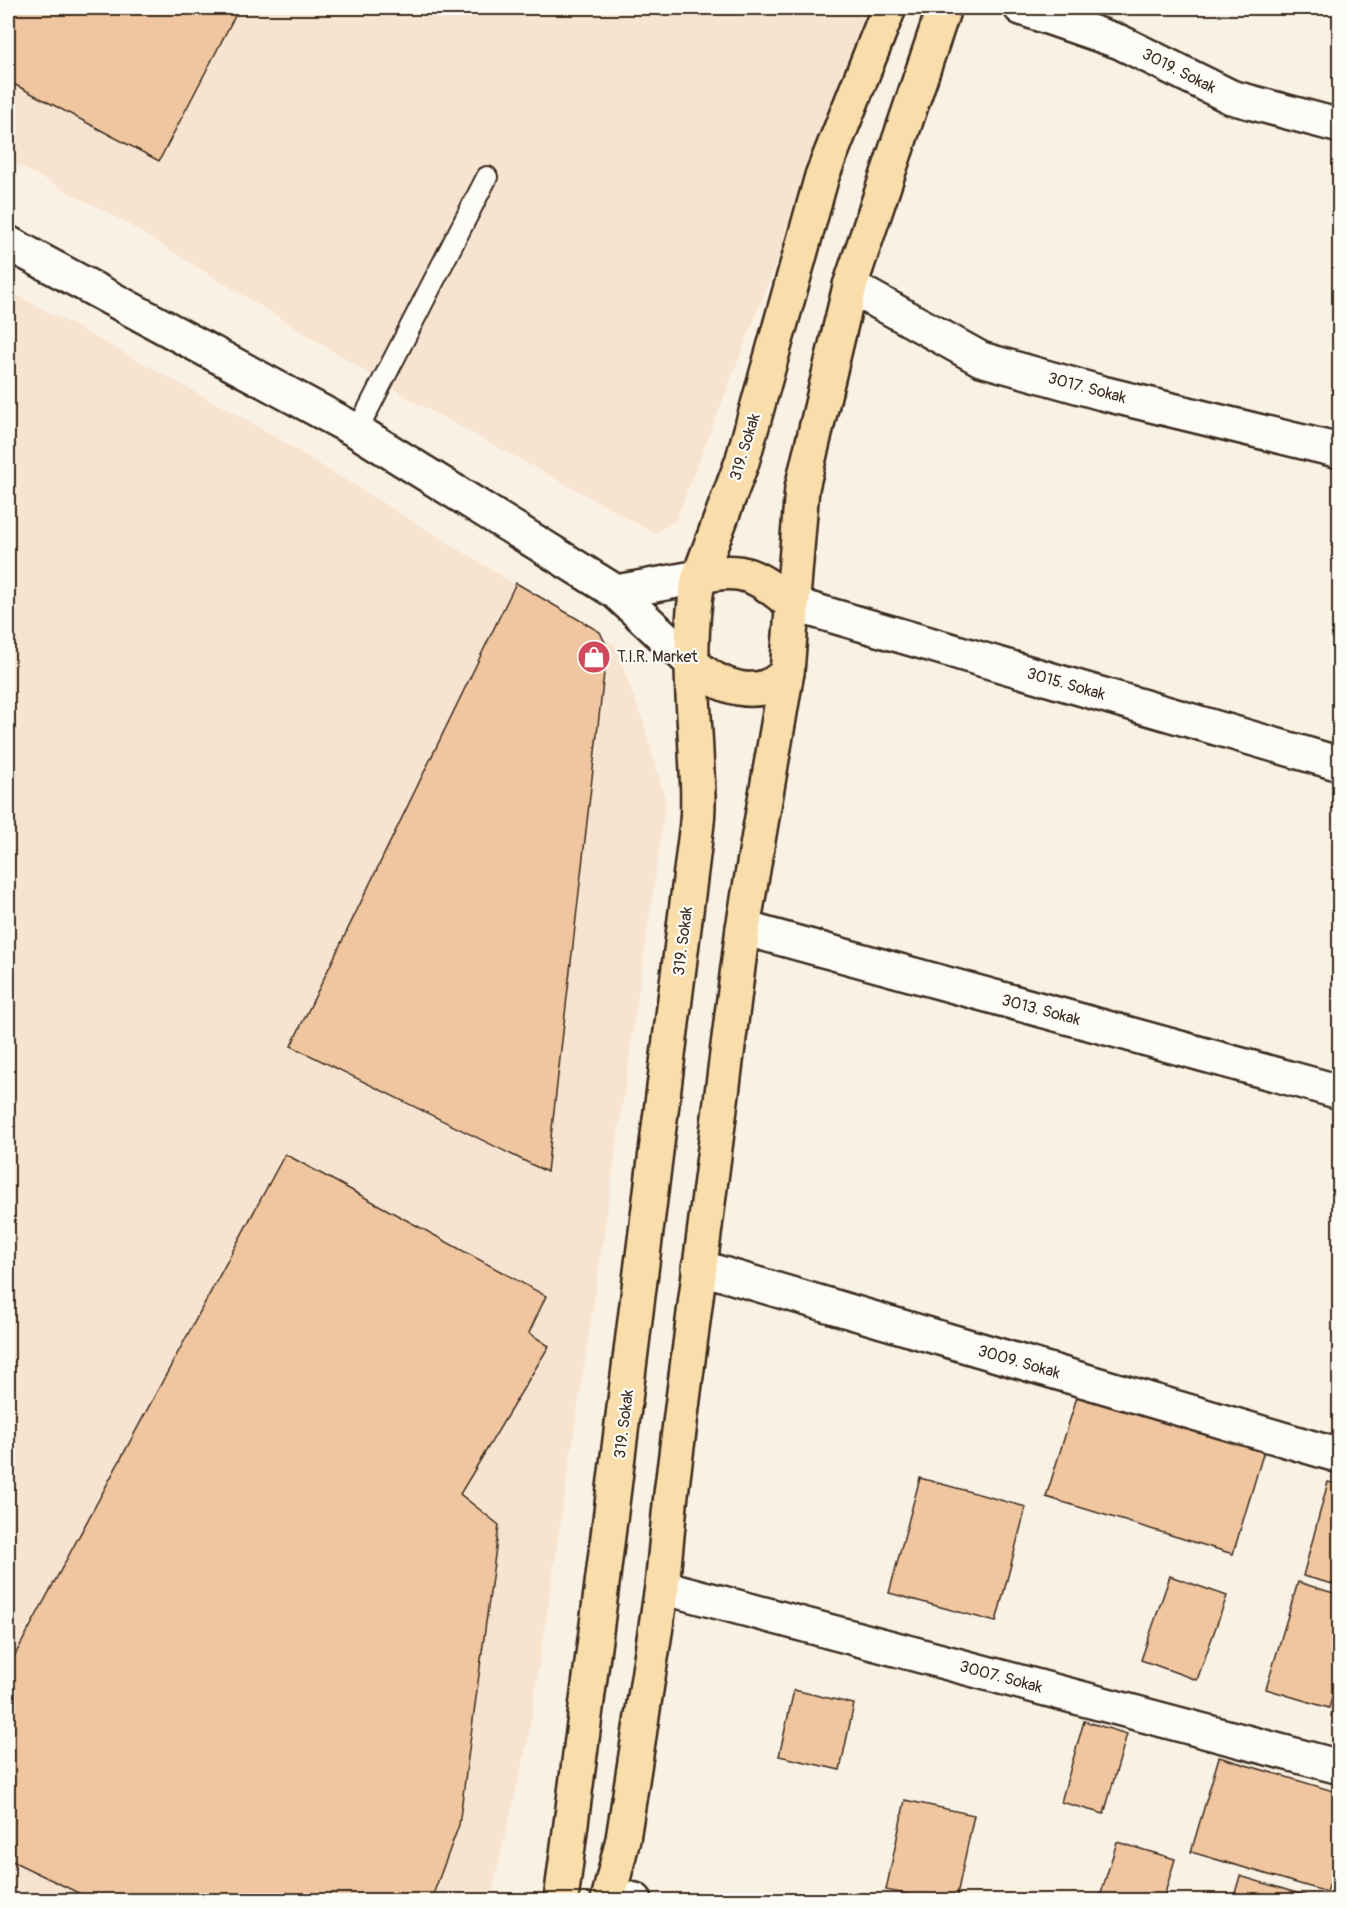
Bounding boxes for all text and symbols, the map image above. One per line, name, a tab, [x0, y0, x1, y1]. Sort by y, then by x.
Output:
street label: 3019. Sokak	[1139, 44, 1219, 98]
street label: 3017. Sokak	[1046, 368, 1129, 408]
street label: 319. Sokak	[725, 411, 765, 483]
shop icon: T.I.R. Market	[576, 639, 612, 675]
place label: T.I.R. Market	[617, 647, 698, 667]
street label: 3015. Sokak	[1025, 663, 1108, 705]
street label: 319. Sokak	[669, 905, 697, 977]
street label: 3013. Sokak	[999, 990, 1083, 1030]
street label: 3009. Sokak	[976, 1341, 1063, 1383]
street label: 319. Sokak	[610, 1388, 638, 1460]
street label: 3007. Sokak	[957, 1656, 1045, 1698]

